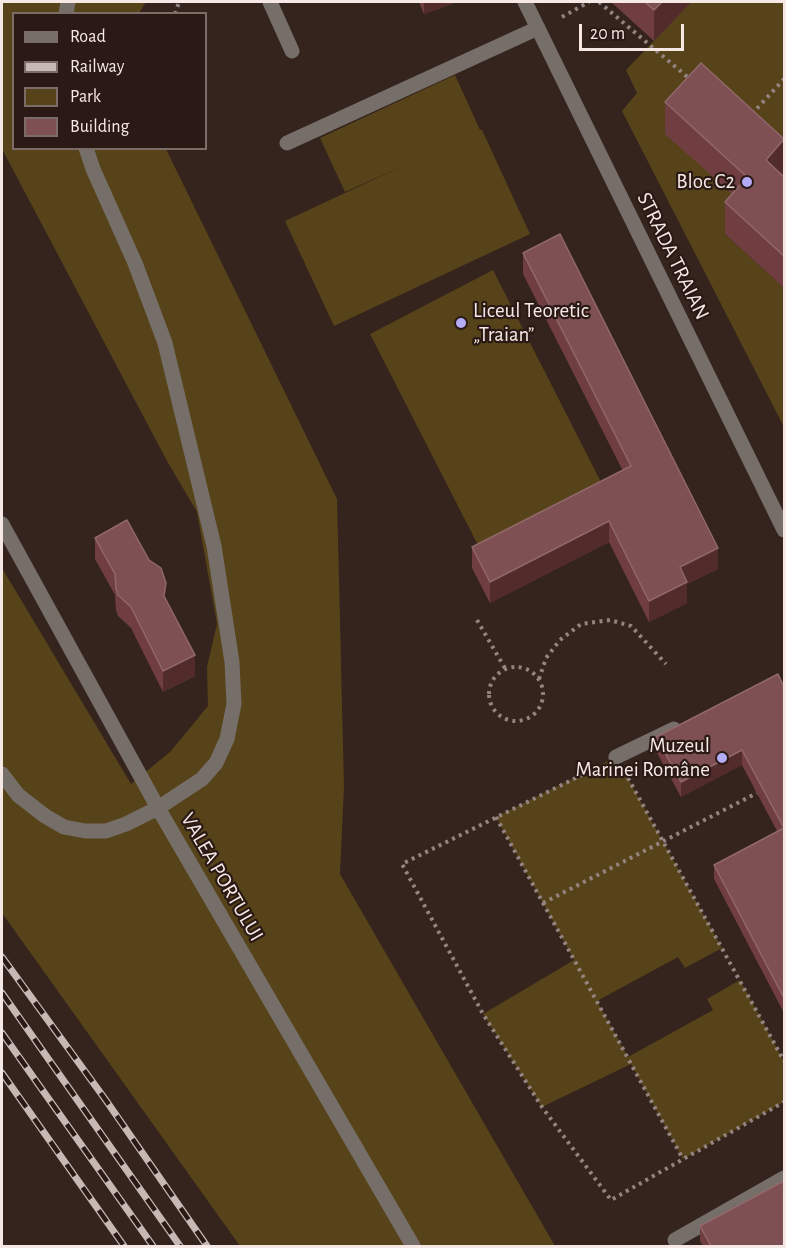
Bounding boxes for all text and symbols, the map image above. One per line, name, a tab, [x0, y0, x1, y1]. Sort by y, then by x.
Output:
legend	[12, 12, 207, 150]
scale bar	[582, 12, 687, 50]
text: 20 m	[590, 25, 625, 43]
text: Road	[70, 28, 106, 46]
text: Railway	[70, 58, 124, 76]
text: Park	[70, 88, 101, 106]
text: Building	[70, 118, 129, 136]
place label: Bloc C2	[676, 169, 735, 195]
marker: Bloc C2	[740, 175, 754, 189]
street label: STRADA TRAIAN	[631, 188, 715, 324]
place label: Liceul Teoretic „Traian”	[473, 298, 589, 348]
marker: Liceul Teoretic „Traian”	[454, 316, 468, 330]
place label: Muzeul Marinei Române	[575, 733, 710, 783]
marker: Muzeul Marinei Române	[715, 751, 729, 765]
street label: VALEA PORTULUI	[175, 808, 269, 946]

